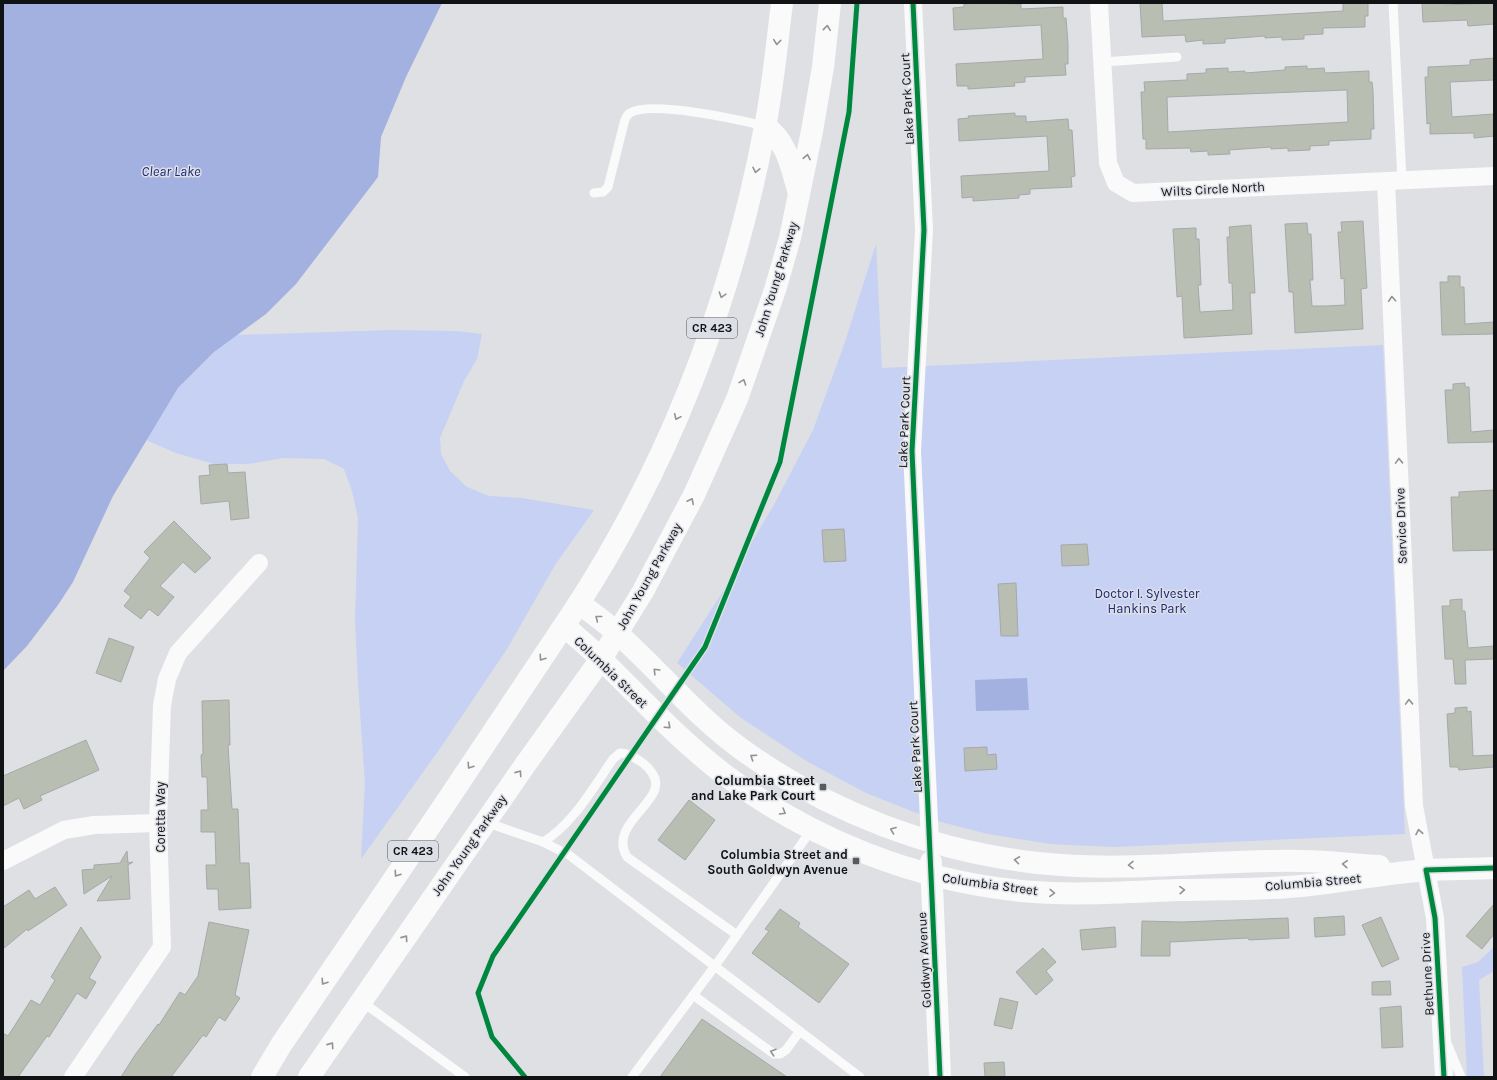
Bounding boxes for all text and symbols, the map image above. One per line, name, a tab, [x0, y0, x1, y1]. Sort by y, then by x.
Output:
one-way arrow	[822, 25, 831, 31]
one-way arrow	[773, 39, 782, 45]
street label: Lake Park Court	[897, 52, 917, 145]
one-way arrow	[802, 154, 811, 160]
water label: Clear Lake	[141, 163, 201, 180]
one-way arrow	[753, 167, 761, 173]
street label: Wilts Circle North	[1161, 179, 1265, 199]
street label: John Young Parkway	[751, 220, 801, 338]
one-way arrow	[718, 292, 727, 299]
one-way arrow	[1387, 296, 1396, 302]
road number: CR 423	[687, 318, 737, 338]
street label: Lake Park Court	[895, 375, 913, 468]
one-way arrow	[738, 379, 746, 386]
one-way arrow	[674, 413, 682, 421]
one-way arrow	[1394, 458, 1403, 464]
street label: Service Drive	[1392, 487, 1410, 564]
one-way arrow	[686, 498, 693, 505]
street label: John Young Parkway	[613, 520, 685, 632]
park label: Doctor I. Sylvester Hankins Park	[1094, 586, 1200, 616]
one-way arrow	[596, 616, 603, 623]
street label: Columbia Street	[571, 633, 651, 711]
one-way arrow	[539, 654, 547, 661]
one-way arrow	[653, 668, 661, 676]
one-way arrow	[1405, 699, 1413, 705]
street label: Lake Park Court	[905, 700, 925, 793]
one-way arrow	[663, 722, 670, 729]
one-way arrow	[751, 755, 758, 762]
one-way arrow	[468, 762, 475, 769]
one-way arrow	[514, 771, 521, 778]
place label: Columbia Street and Lake Park Court	[691, 773, 815, 803]
street label: Coretta Way	[153, 782, 168, 852]
marker: Columbia Street and Lake Park Court	[818, 782, 828, 792]
street label: John Young Parkway	[429, 792, 509, 898]
one-way arrow	[779, 808, 786, 815]
one-way arrow	[890, 826, 897, 834]
one-way arrow	[1415, 829, 1423, 835]
road number: CR 423	[388, 841, 438, 861]
place label: Columbia Street and South Goldwyn Avenue	[707, 847, 848, 877]
marker: Columbia Street and South Goldwyn Avenue	[851, 856, 861, 866]
one-way arrow	[1014, 856, 1020, 865]
one-way arrow	[1342, 859, 1348, 868]
one-way arrow	[1128, 861, 1134, 869]
one-way arrow	[394, 870, 402, 877]
street label: Columbia Street	[941, 870, 1039, 898]
street label: Columbia Street	[1264, 870, 1362, 894]
one-way arrow	[1179, 886, 1185, 894]
one-way arrow	[1049, 888, 1055, 897]
street label: Goldwyn Avenue	[914, 911, 934, 1008]
street label: Bethune Drive	[1417, 932, 1437, 1016]
one-way arrow	[400, 935, 408, 942]
one-way arrow	[322, 977, 329, 984]
one-way arrow	[326, 1042, 333, 1049]
one-way arrow	[769, 1048, 776, 1057]

